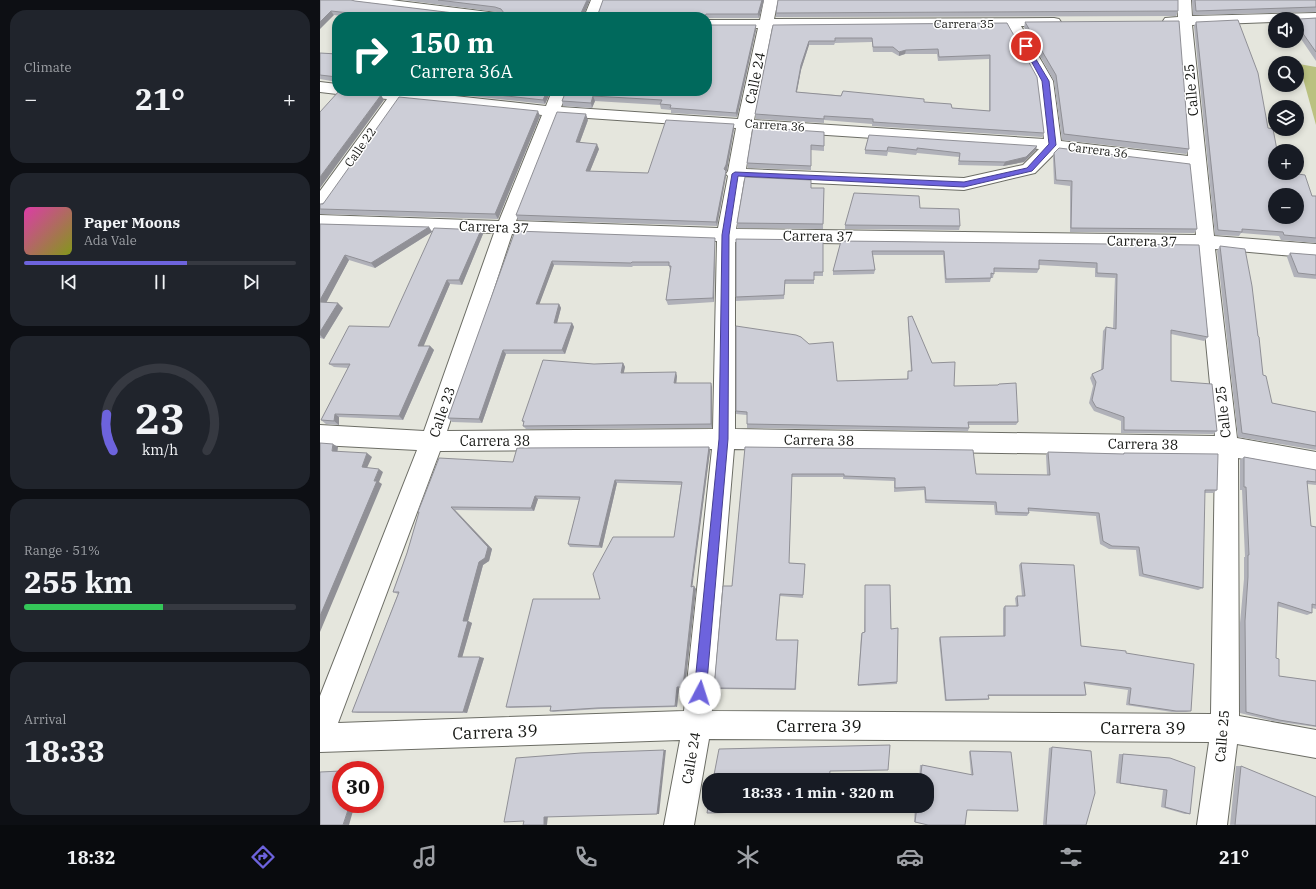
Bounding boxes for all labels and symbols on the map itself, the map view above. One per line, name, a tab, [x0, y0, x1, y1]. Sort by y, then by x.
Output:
street label: Carrera 35	[934, 16, 994, 31]
pin	[1009, 29, 1043, 63]
street label: Calle 24	[741, 50, 769, 106]
street label: Calle 25	[1180, 63, 1202, 117]
street label: Carrera 36	[744, 115, 806, 135]
street label: Calle 22	[341, 124, 379, 170]
street label: Carrera 36	[1067, 139, 1129, 161]
street label: Carrera 37	[459, 217, 529, 237]
street label: Carrera 37	[783, 226, 853, 246]
street label: Carrera 37	[1107, 231, 1177, 251]
street label: Calle 23	[425, 384, 459, 440]
street label: Calle 25	[1211, 385, 1235, 439]
street label: Carrera 38	[784, 430, 854, 450]
street label: Carrera 38	[460, 432, 530, 450]
street label: Carrera 38	[1108, 434, 1178, 454]
position arrow	[679, 672, 721, 714]
street label: Calle 25	[1211, 709, 1233, 763]
street label: Carrera 39	[776, 715, 862, 737]
street label: Carrera 39	[1100, 717, 1186, 739]
street label: Carrera 39	[452, 720, 538, 744]
street label: Calle 24	[678, 731, 704, 785]
speed limit sign: 30	[332, 761, 384, 813]

